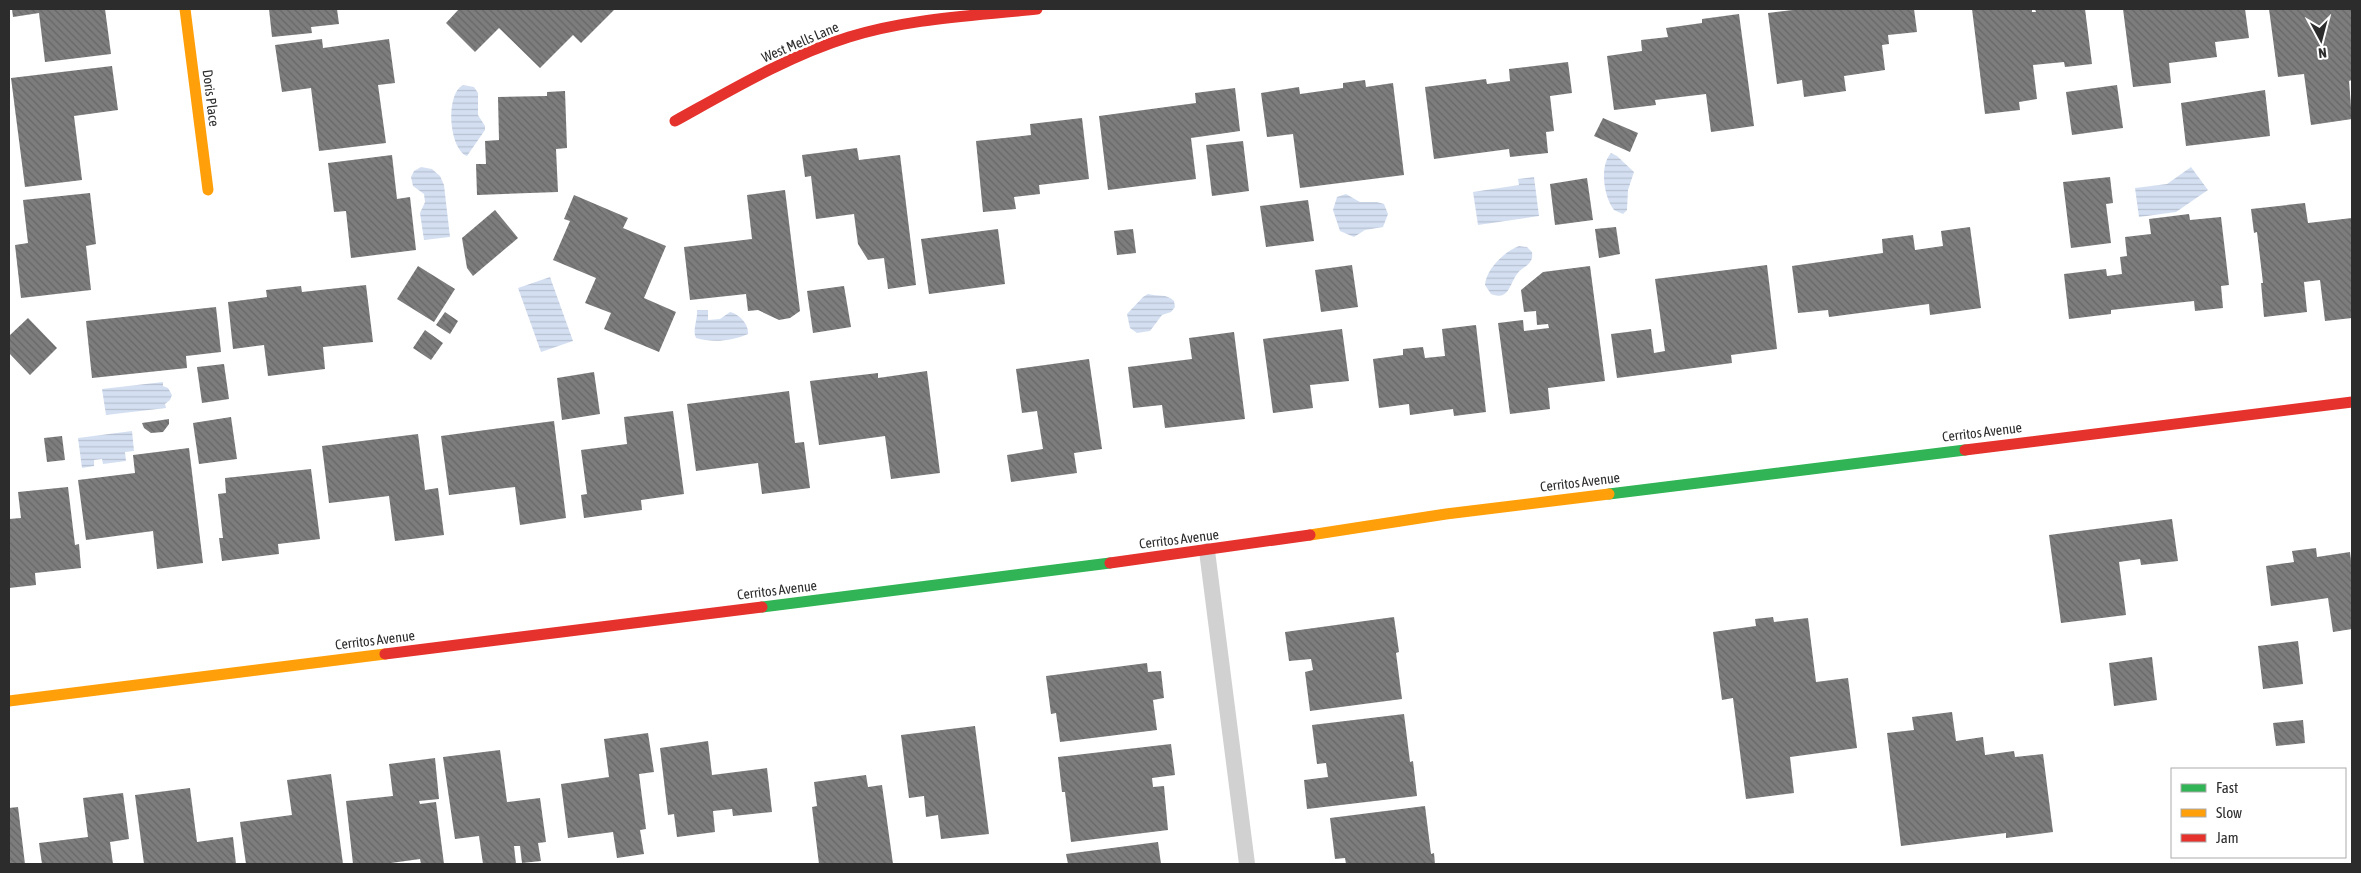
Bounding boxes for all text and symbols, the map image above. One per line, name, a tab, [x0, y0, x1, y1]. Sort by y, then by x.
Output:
north arrow	[2296, 15, 2346, 65]
street label: West Mells Lane	[759, 19, 841, 65]
text: N	[2318, 44, 2328, 61]
street label: Doris Place	[200, 69, 222, 127]
street label: Cerritos Avenue	[1941, 419, 2023, 445]
street label: Cerritos Avenue	[1539, 469, 1621, 495]
street label: Cerritos Avenue	[1138, 526, 1220, 552]
street label: Cerritos Avenue	[736, 577, 818, 603]
street label: Cerritos Avenue	[334, 627, 416, 653]
legend	[2171, 768, 2346, 858]
text: Fast	[2216, 779, 2238, 796]
text: Slow	[2216, 804, 2242, 821]
text: Jam	[2216, 829, 2239, 846]

